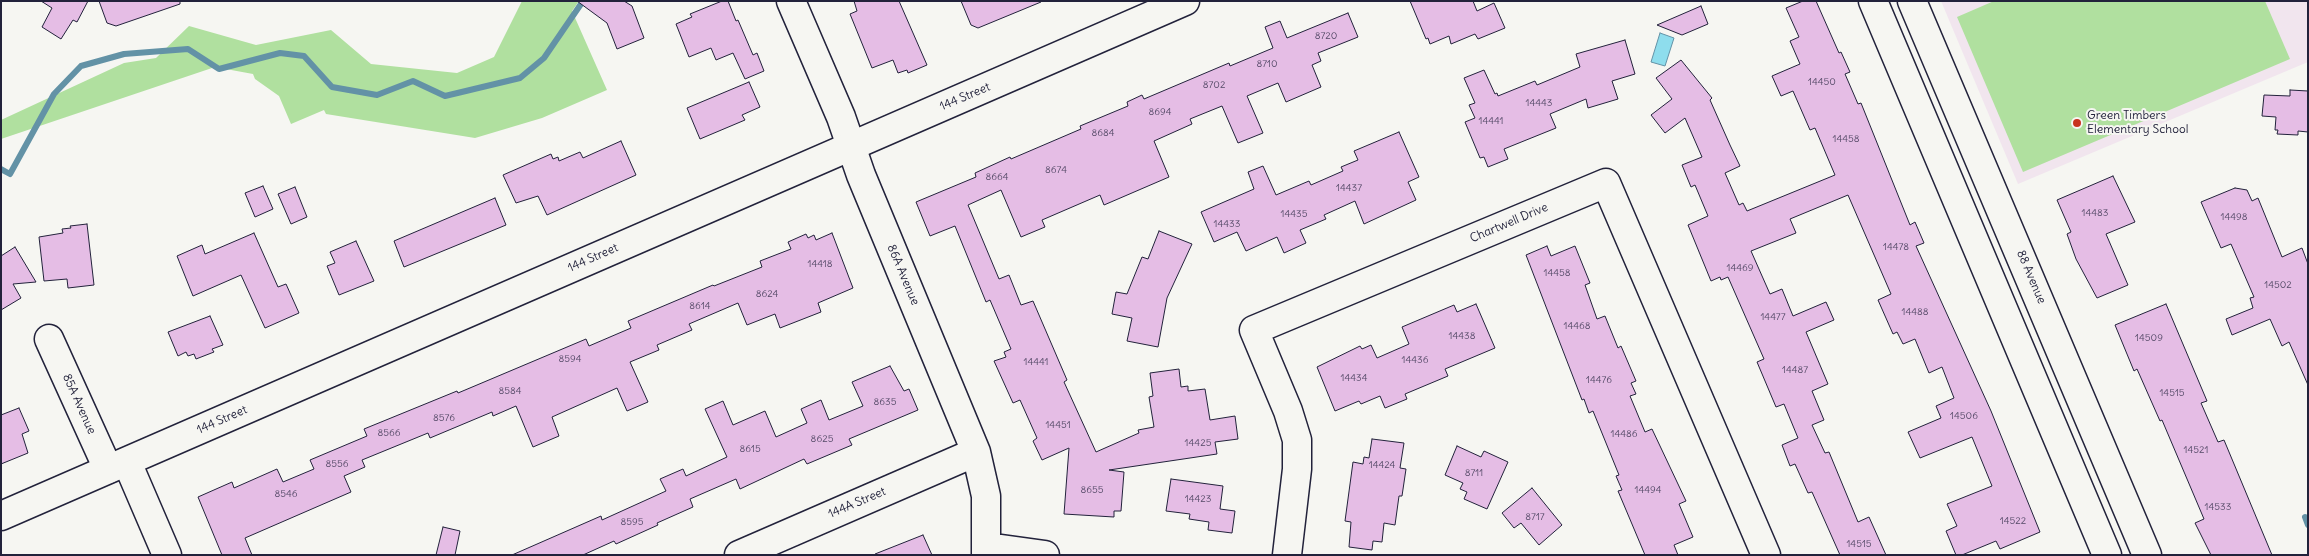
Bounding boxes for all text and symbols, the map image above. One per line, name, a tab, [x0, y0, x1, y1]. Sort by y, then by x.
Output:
house number: 8720	[1315, 30, 1337, 42]
house number: 8710	[1256, 58, 1278, 70]
house number: 14450	[1808, 76, 1836, 88]
house number: 8702	[1203, 79, 1225, 91]
street label: 144 Street	[938, 80, 992, 114]
house number: 14443	[1526, 97, 1552, 109]
house number: 8694	[1148, 106, 1172, 118]
place label: Green Timbers Elementary School	[2087, 109, 2188, 137]
house number: 14441	[1478, 115, 1504, 127]
marker: Green Timbers Elementary School	[2071, 117, 2083, 129]
house number: 8684	[1091, 127, 1115, 139]
house number: 14458	[1832, 133, 1860, 145]
house number: 8674	[1045, 164, 1067, 176]
house number: 8664	[985, 171, 1009, 183]
house number: 14437	[1336, 182, 1362, 194]
street label: Chartwell Drive	[1468, 200, 1550, 246]
house number: 14483	[2082, 207, 2108, 219]
house number: 14435	[1281, 208, 1307, 220]
house number: 14498	[2220, 211, 2248, 223]
house number: 14433	[1214, 218, 1240, 230]
street label: 144 Street	[566, 241, 620, 275]
house number: 14478	[1883, 241, 1909, 253]
street label: 86A Avenue	[884, 242, 922, 308]
street label: 88 Avenue	[2013, 248, 2049, 306]
house number: 14418	[807, 258, 833, 270]
house number: 14469	[1726, 262, 1754, 274]
house number: 14458	[1543, 267, 1571, 279]
house number: 14502	[2264, 279, 2292, 291]
house number: 8624	[756, 288, 778, 300]
house number: 8614	[689, 300, 711, 312]
house number: 14488	[1901, 306, 1929, 318]
house number: 14477	[1760, 311, 1786, 323]
house number: 14468	[1563, 320, 1591, 332]
house number: 14438	[1449, 330, 1475, 342]
house number: 14509	[2135, 332, 2163, 344]
house number: 8594	[558, 353, 582, 365]
house number: 14436	[1402, 354, 1428, 366]
house number: 14441	[1023, 356, 1049, 368]
house number: 14487	[1782, 364, 1808, 376]
street label: 85A Avenue	[59, 372, 99, 436]
house number: 14434	[1341, 372, 1367, 384]
house number: 14476	[1586, 374, 1612, 386]
house number: 8584	[498, 385, 522, 397]
house number: 14515	[2159, 387, 2185, 399]
house number: 8635	[874, 396, 896, 408]
street label: 144 Street	[195, 403, 249, 437]
house number: 14506	[1950, 410, 1978, 422]
house number: 8576	[433, 412, 455, 424]
house number: 14451	[1045, 419, 1071, 431]
house number: 8566	[377, 427, 401, 439]
house number: 14486	[1610, 428, 1638, 440]
house number: 8625	[811, 433, 833, 445]
house number: 14425	[1185, 437, 1211, 449]
house number: 8615	[739, 443, 761, 455]
house number: 14521	[2184, 444, 2208, 456]
house number: 8556	[325, 458, 349, 470]
house number: 14424	[1369, 459, 1395, 471]
house number: 8711	[1465, 467, 1483, 479]
street label: 144A Street	[826, 484, 888, 522]
house number: 8655	[1080, 484, 1104, 496]
house number: 14494	[1634, 484, 1662, 496]
house number: 8546	[274, 488, 298, 500]
house number: 14423	[1185, 493, 1211, 505]
house number: 14533	[2205, 501, 2231, 513]
house number: 8717	[1525, 511, 1545, 523]
house number: 14522	[2000, 515, 2026, 527]
house number: 8595	[620, 516, 644, 528]
house number: 14515	[1846, 538, 1872, 550]

